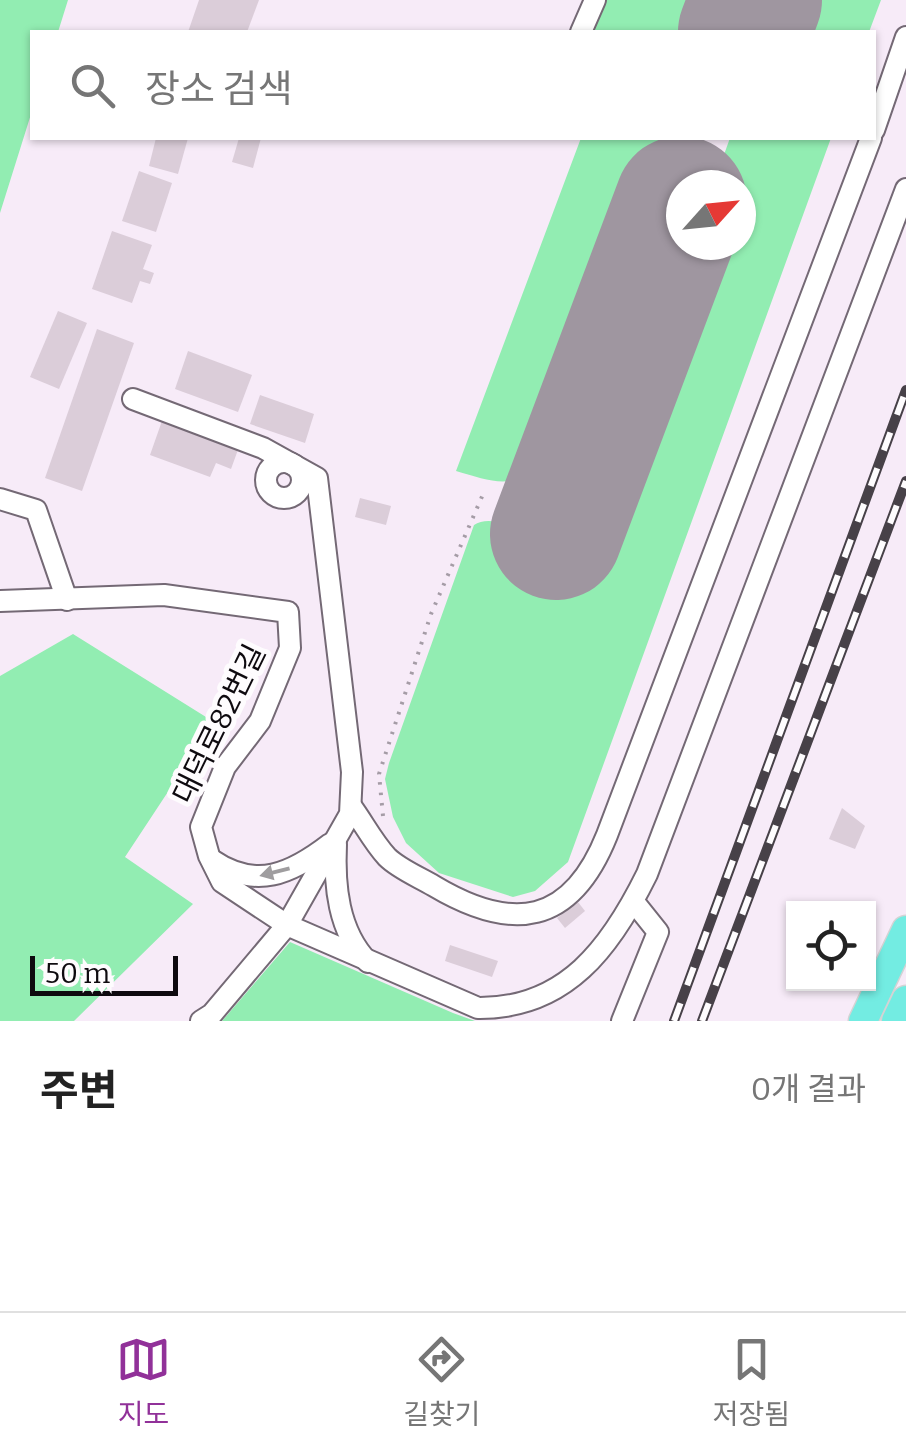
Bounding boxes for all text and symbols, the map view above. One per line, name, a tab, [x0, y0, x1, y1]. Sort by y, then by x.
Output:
search box	[30, 30, 876, 140]
icon: search	[65, 58, 120, 113]
text: 장소 검색	[145, 66, 292, 112]
north arrow	[666, 170, 756, 260]
street label: 대덕로82번길	[165, 639, 273, 809]
one-way arrow	[259, 865, 290, 880]
map controls	[786, 901, 876, 991]
button: locate	[786, 901, 876, 991]
scale bar	[30, 951, 178, 996]
text: 50 m	[45, 957, 110, 990]
text: 주변	[40, 1066, 117, 1116]
text: 0개 결과	[751, 1070, 866, 1108]
tab: 지도	[116, 1332, 171, 1432]
tab: 길찾기	[403, 1332, 480, 1432]
tab: 저장됨	[713, 1332, 790, 1432]

